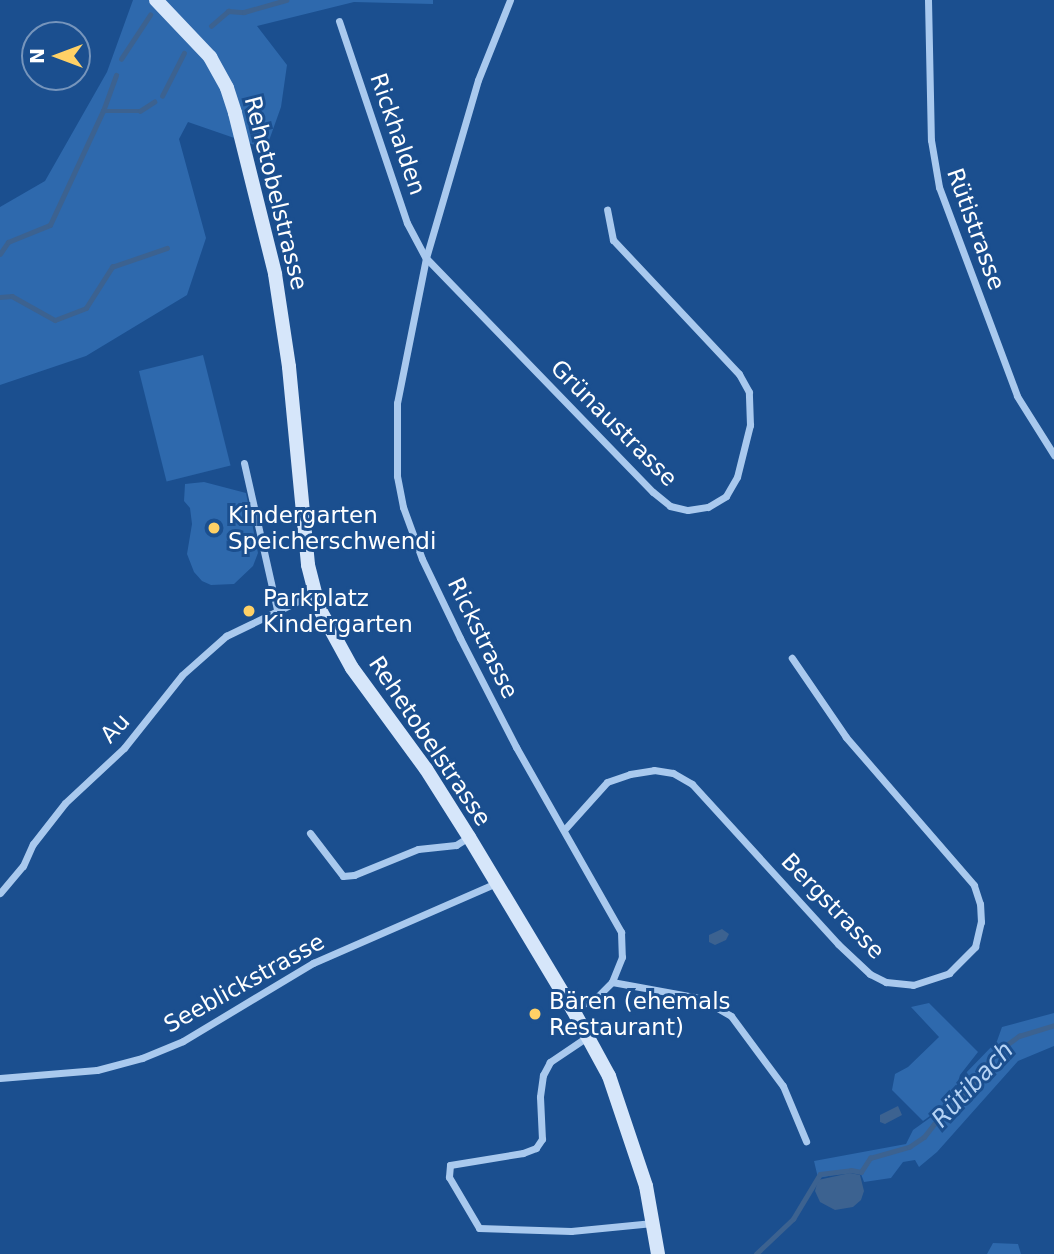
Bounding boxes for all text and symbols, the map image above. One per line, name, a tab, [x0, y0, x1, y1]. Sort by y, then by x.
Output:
north arrow	[21, 21, 91, 91]
text: N	[26, 48, 48, 64]
street label: Rickhalden	[364, 70, 432, 198]
street label: Rehetobelstrasse	[239, 93, 313, 293]
street label: Rütistrasse	[941, 164, 1011, 294]
street label: Grünaustrasse	[545, 354, 683, 492]
place label: Kindergarten Speicherschwendi	[228, 501, 436, 555]
marker: Kindergarten Speicherschwendi	[206, 520, 222, 536]
street label: Rickstrasse	[442, 573, 524, 703]
place label: Parkplatz Kindergarten	[263, 584, 413, 638]
marker: Parkplatz Kindergarten	[241, 603, 257, 619]
street label: Rehetobelstrasse	[363, 651, 497, 831]
street label: Au	[95, 708, 135, 748]
street label: Bergstrasse	[776, 847, 890, 965]
street label: Seeblickstrasse	[159, 928, 329, 1038]
place label: Bären (ehemals Restaurant)	[549, 987, 731, 1041]
marker: Bären (ehemals Restaurant)	[527, 1006, 543, 1022]
water label: Rütibach	[926, 1036, 1020, 1134]

